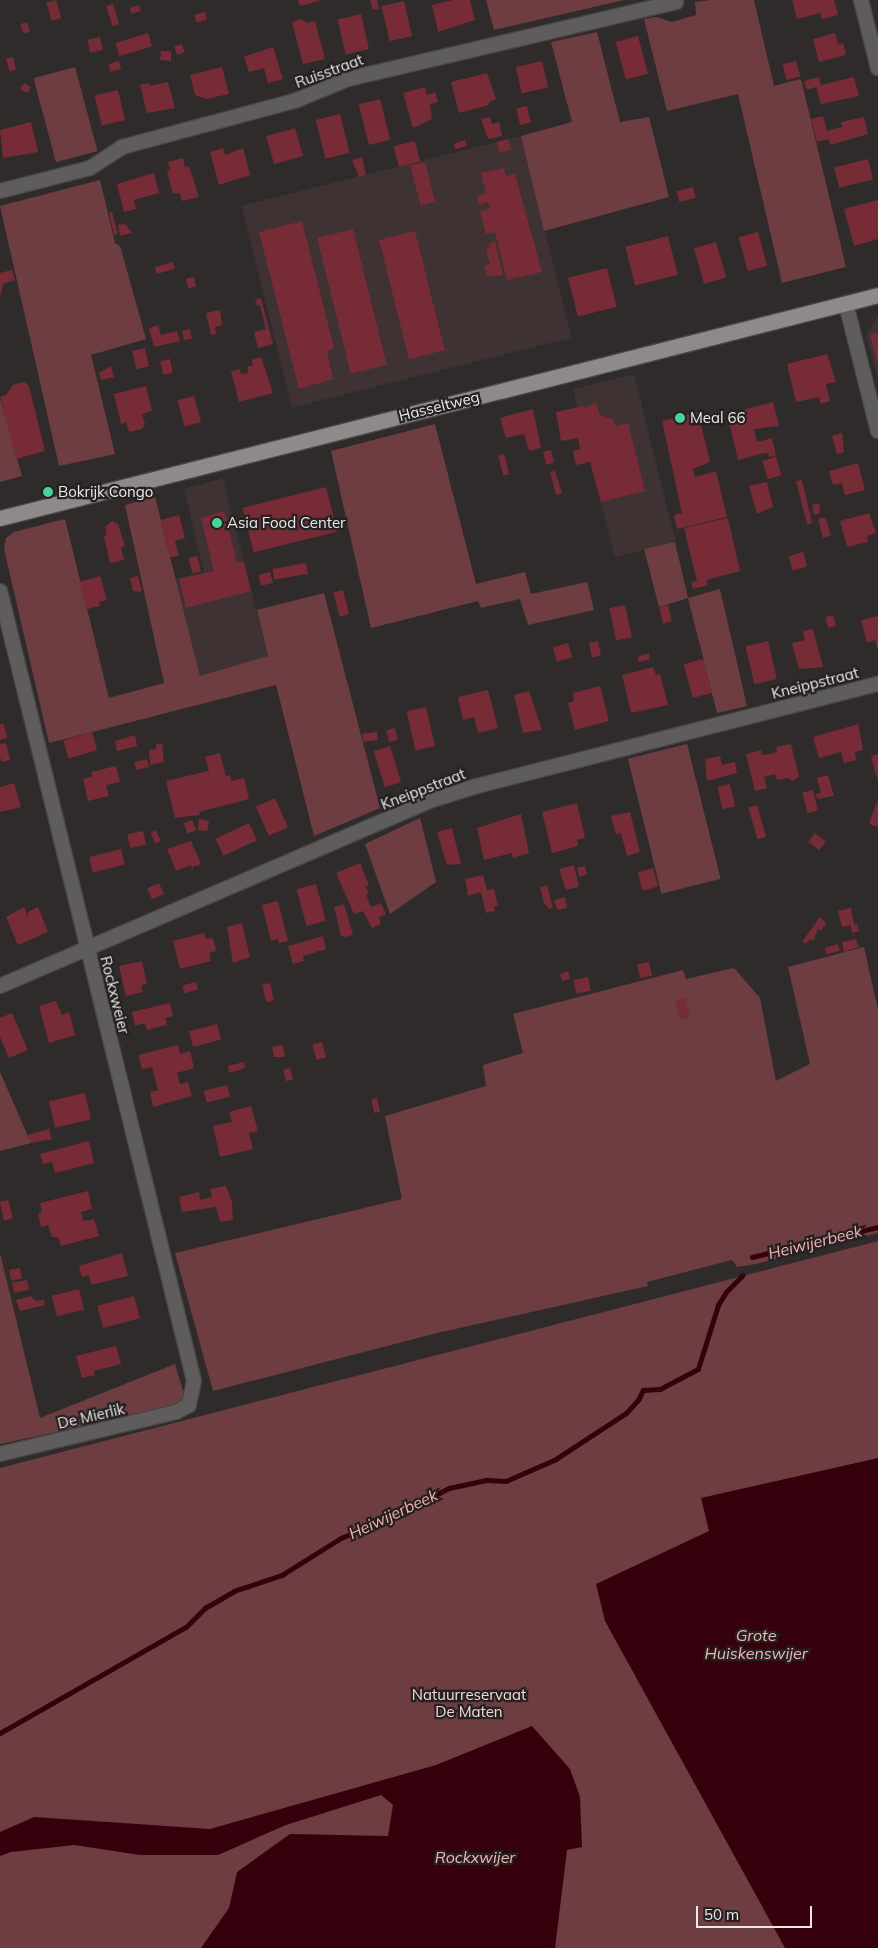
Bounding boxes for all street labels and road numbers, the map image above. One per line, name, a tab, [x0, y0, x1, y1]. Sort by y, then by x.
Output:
street label: Ruisstraat	[292, 50, 366, 92]
street label: Hasseltweg	[397, 387, 481, 425]
street label: Kneippstraat	[770, 663, 860, 703]
street label: Kneippstraat	[378, 765, 468, 813]
street label: Rockxweier	[97, 954, 133, 1036]
street label: De Mierlik	[56, 1400, 126, 1432]

